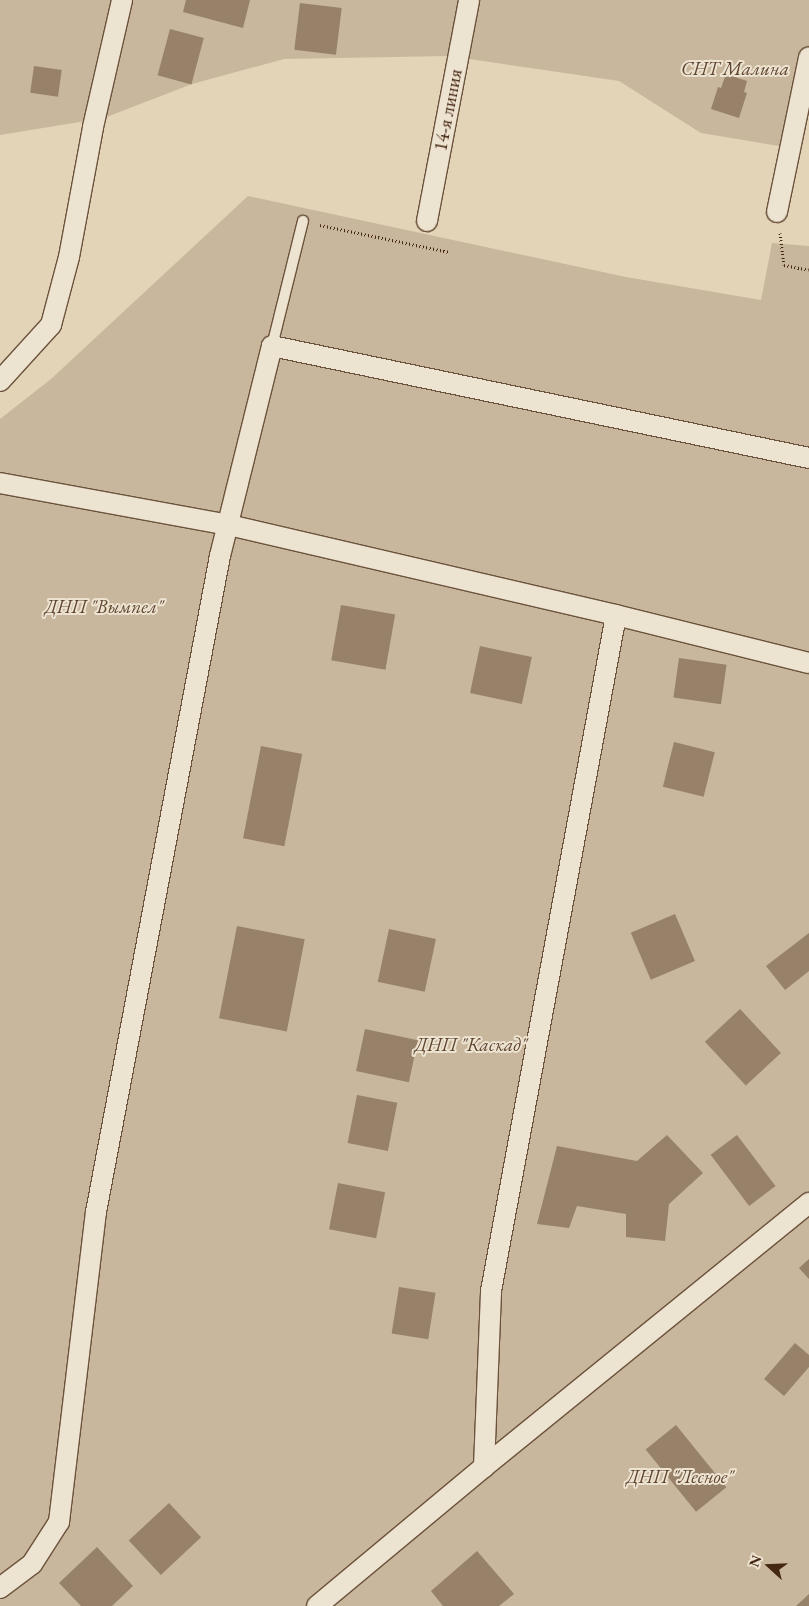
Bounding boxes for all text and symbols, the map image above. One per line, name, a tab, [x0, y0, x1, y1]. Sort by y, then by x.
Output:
park label: СНТ Малина	[681, 58, 789, 80]
street label: 14-я линия	[429, 67, 467, 153]
park label: ДНП "Вымпел"	[45, 596, 163, 618]
park label: ДНП "Каскад"	[415, 1034, 527, 1056]
park label: ДНП "Лесное"	[627, 1466, 733, 1488]
north arrow	[744, 1541, 794, 1591]
text: N	[745, 1552, 765, 1569]

